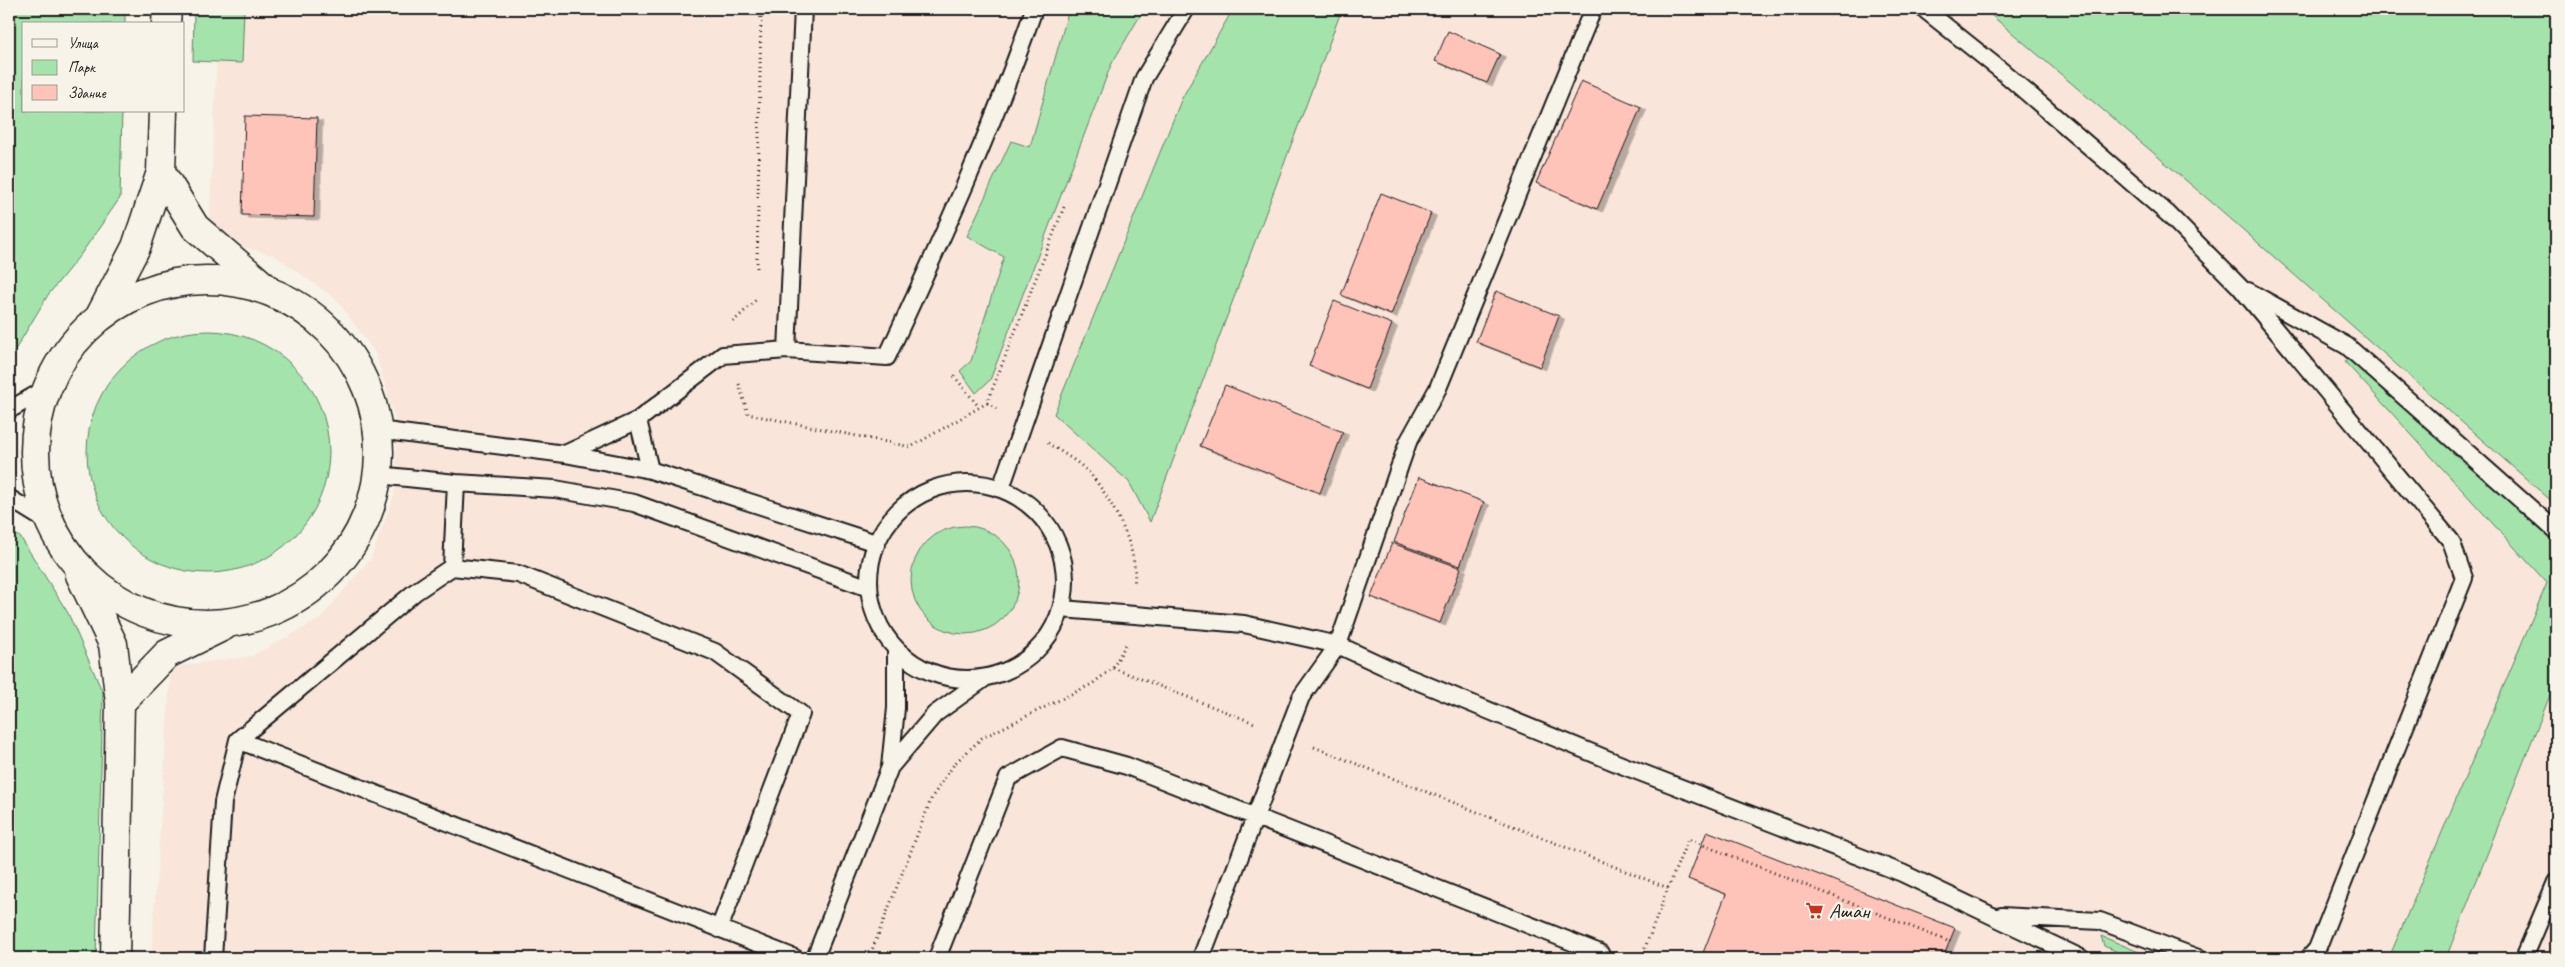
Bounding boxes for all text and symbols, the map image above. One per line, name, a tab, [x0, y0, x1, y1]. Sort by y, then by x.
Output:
legend	[22, 22, 185, 112]
text: Улица	[68, 34, 99, 53]
text: Парк	[68, 58, 96, 77]
text: Здание	[68, 84, 107, 103]
place label: Ашан	[1829, 898, 1871, 924]
supermarket icon: Ашан	[1805, 901, 1825, 921]

